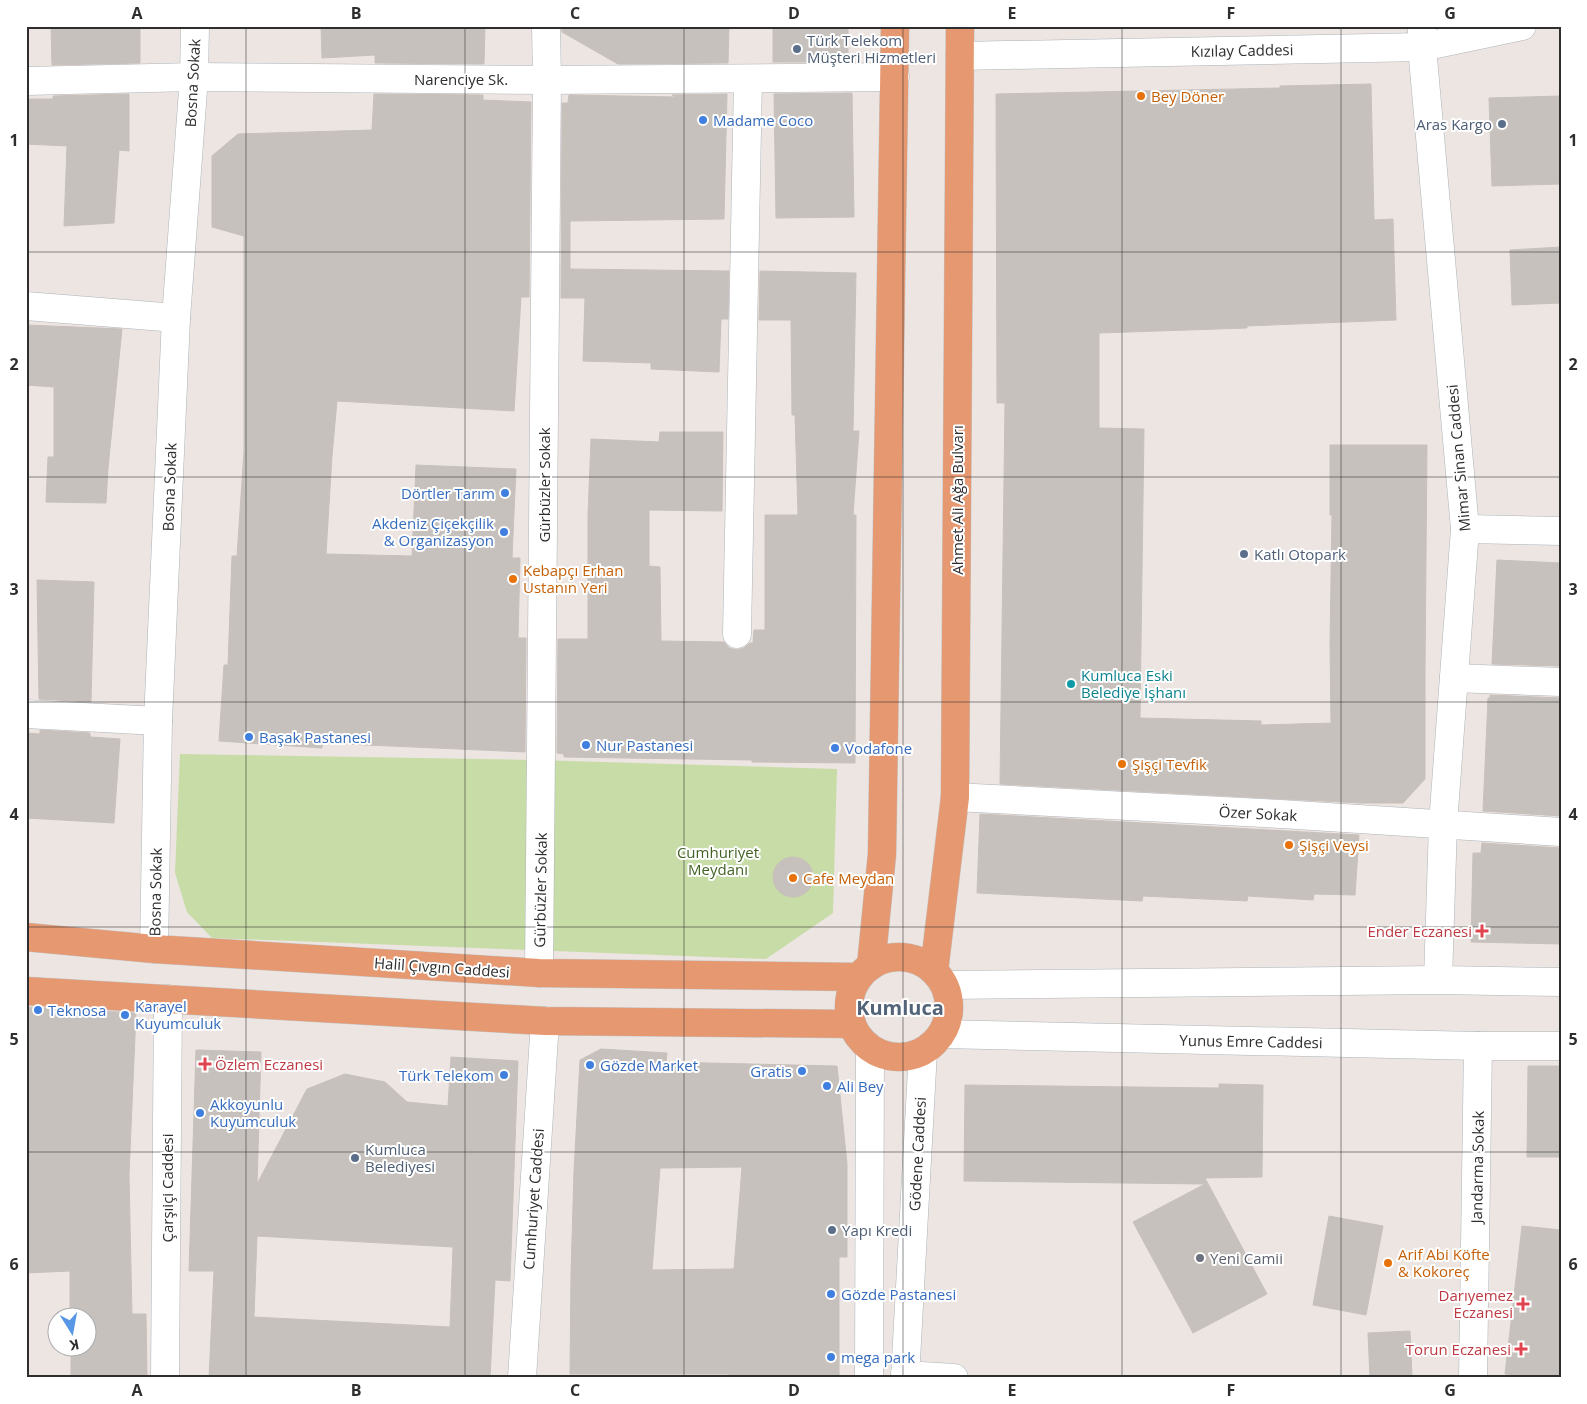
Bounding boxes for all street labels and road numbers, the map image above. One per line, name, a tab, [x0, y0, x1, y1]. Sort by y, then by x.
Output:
street label: Bosna Sokak	[180, 38, 204, 128]
street label: Kızılay Caddesi	[1190, 39, 1294, 61]
street label: Narenciye Sk.	[414, 69, 508, 89]
street label: Mimar Sinan Caddesi	[1442, 384, 1474, 532]
street label: Ahmet Ali Ağa Bulvarı	[947, 425, 967, 575]
street label: Gürbüzler Sokak	[534, 427, 554, 543]
street label: Bosna Sokak	[157, 442, 181, 532]
street label: Özer Sokak	[1218, 801, 1298, 825]
street label: Gürbüzler Sokak	[529, 832, 551, 948]
street label: Bosna Sokak	[144, 847, 166, 936]
street label: Halil Çıvgın Caddesi	[374, 952, 510, 982]
street label: Yunus Emre Caddesi	[1179, 1030, 1323, 1052]
street label: Gödene Caddesi	[904, 1096, 930, 1212]
street label: Jandarma Sokak	[1466, 1110, 1488, 1226]
street label: Cumhuriyet Caddesi	[518, 1128, 548, 1270]
street label: Çarşıiçi Caddesi	[157, 1134, 177, 1243]

